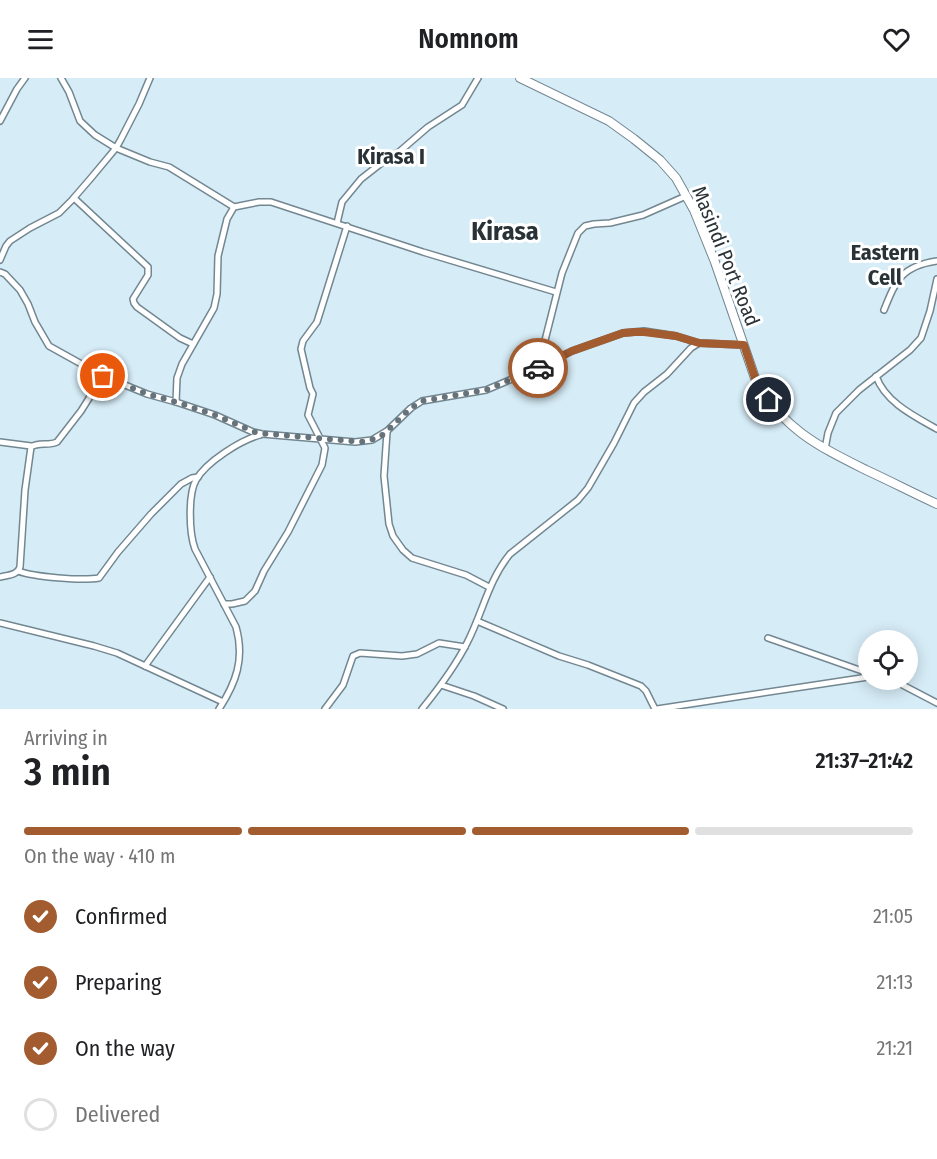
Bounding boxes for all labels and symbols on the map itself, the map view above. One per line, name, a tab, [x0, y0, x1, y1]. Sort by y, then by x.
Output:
district label: Kirasa I	[357, 143, 425, 170]
street label: Masindi Port Road	[687, 183, 765, 329]
district label: Kirasa	[471, 216, 539, 247]
district label: Eastern Cell	[851, 239, 919, 291]
courier	[508, 338, 568, 398]
pin	[77, 350, 128, 401]
pin	[743, 374, 794, 425]

